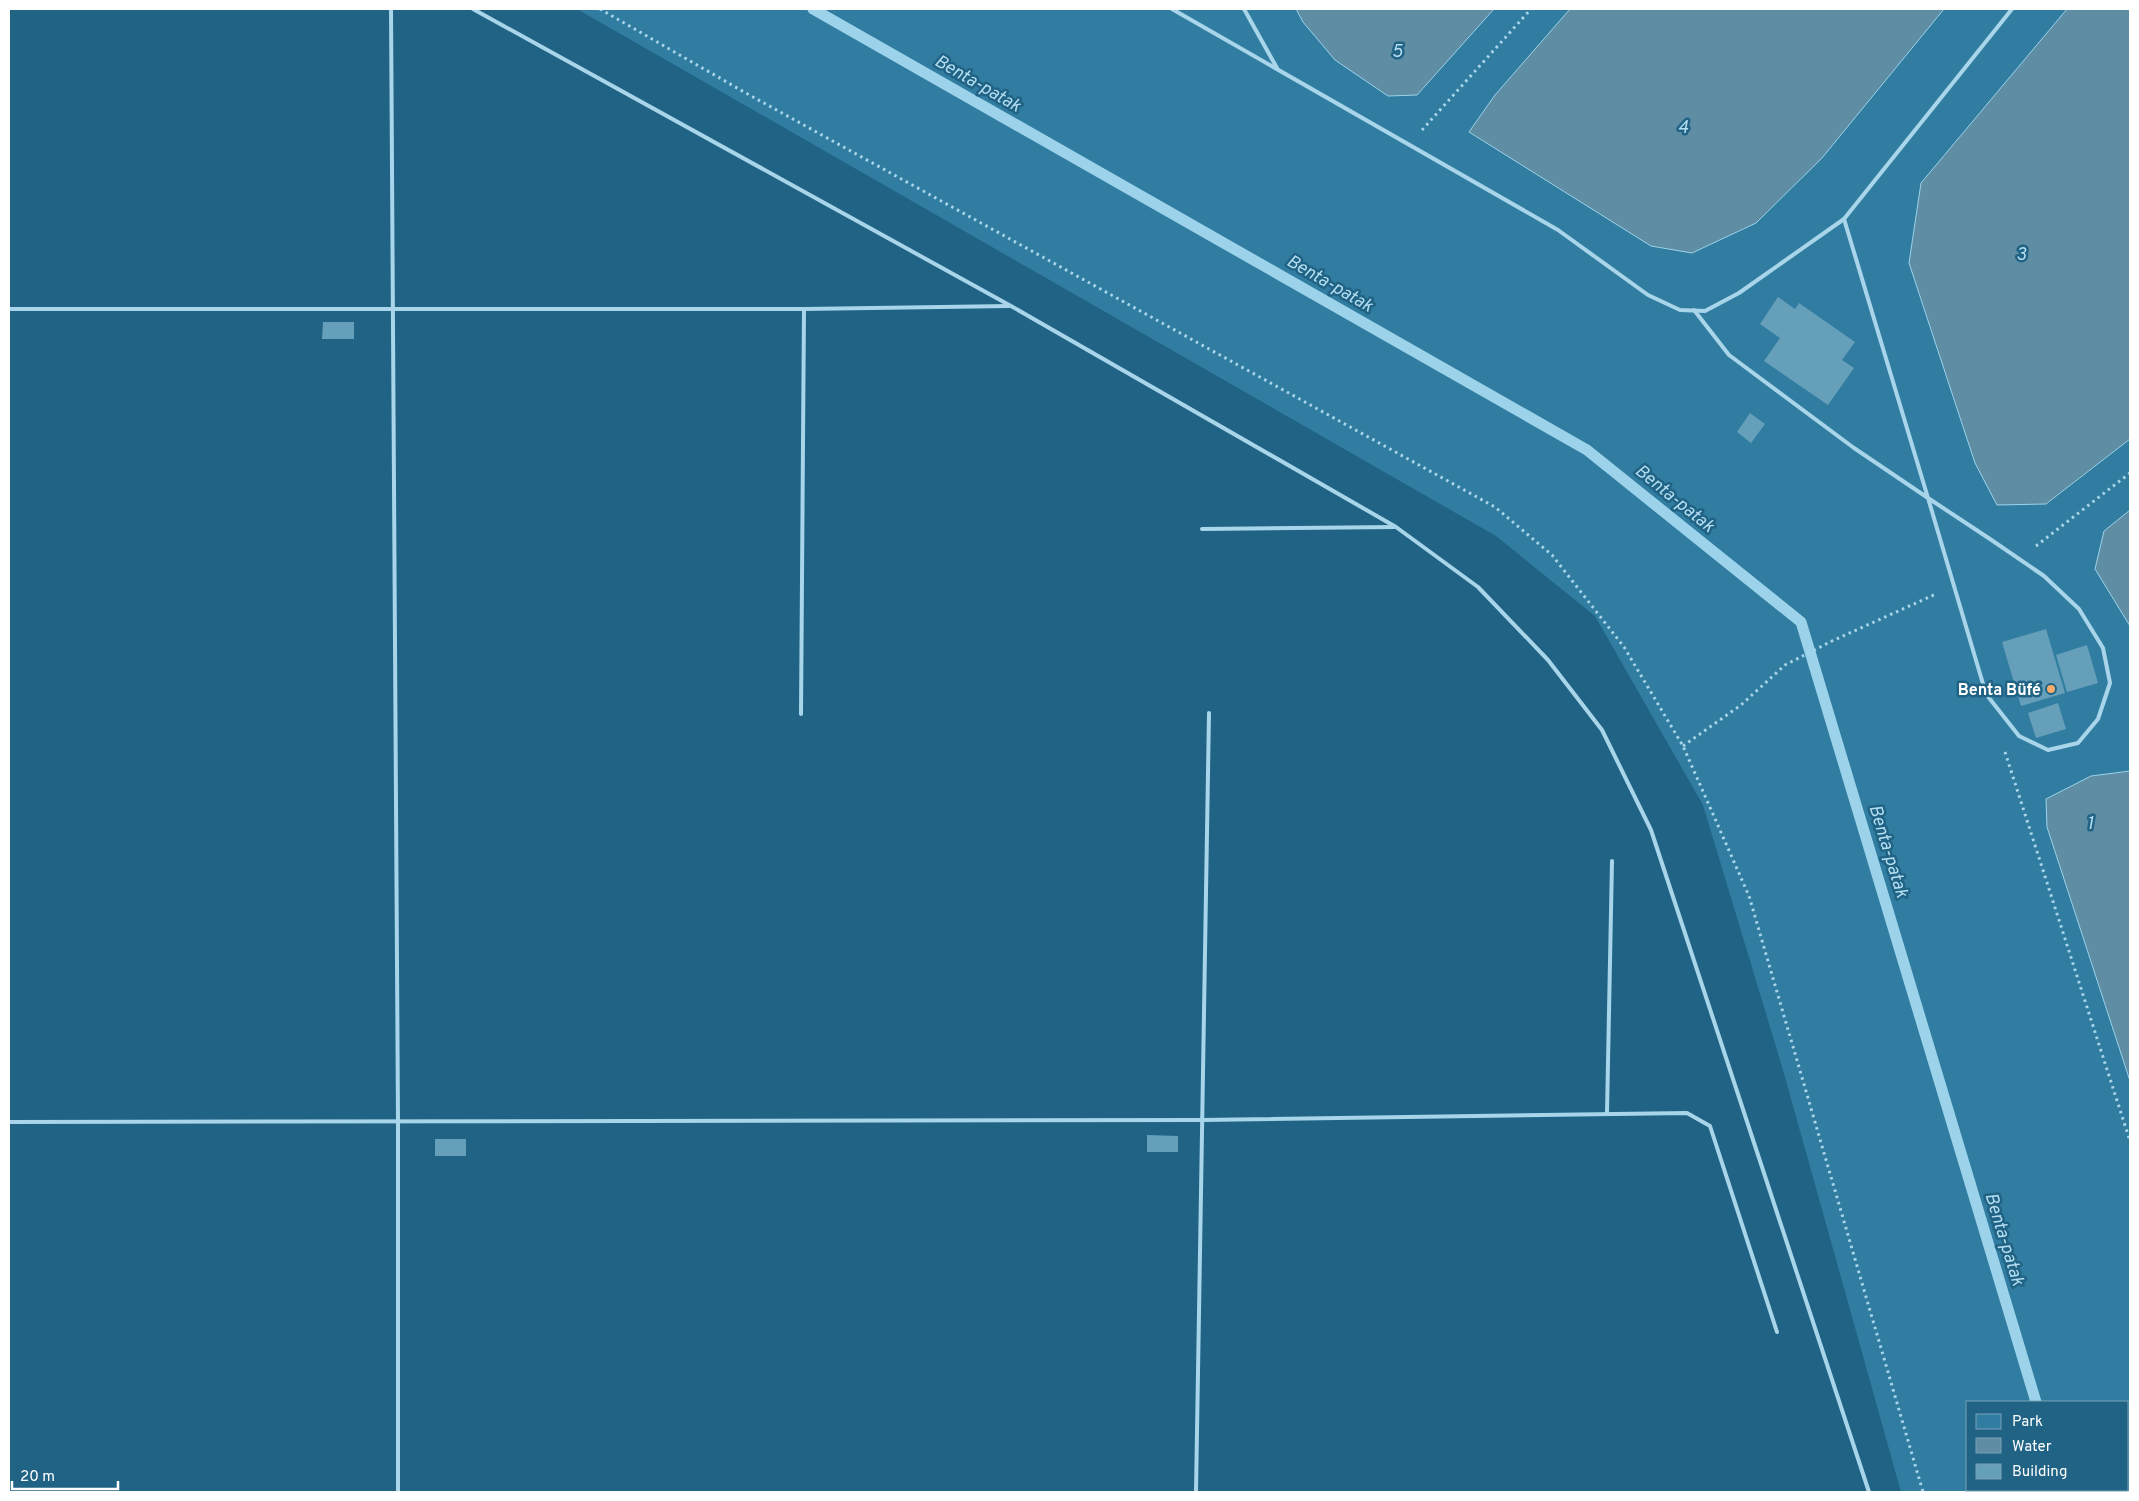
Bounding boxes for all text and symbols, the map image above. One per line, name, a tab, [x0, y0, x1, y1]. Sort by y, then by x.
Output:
water label: 5	[1392, 41, 1403, 64]
water label: Benta-patak	[930, 50, 1025, 119]
water label: 4	[1678, 117, 1689, 140]
water label: 3	[2016, 244, 2027, 267]
water label: Benta-patak	[1282, 250, 1377, 319]
water label: Benta-patak	[1630, 460, 1719, 539]
place label: Benta Büfé	[1958, 681, 2041, 701]
marker: Benta Büfé	[2045, 683, 2057, 695]
water label: Benta-patak	[1863, 802, 1913, 902]
water label: 1	[2087, 813, 2094, 836]
water label: Benta-patak	[1979, 1190, 2029, 1290]
legend	[1966, 1401, 2129, 1491]
text: Park	[2012, 1413, 2043, 1432]
text: Water	[2012, 1438, 2052, 1457]
scale bar	[12, 1458, 119, 1490]
text: Building	[2012, 1463, 2067, 1482]
text: 20 m	[20, 1468, 55, 1487]

